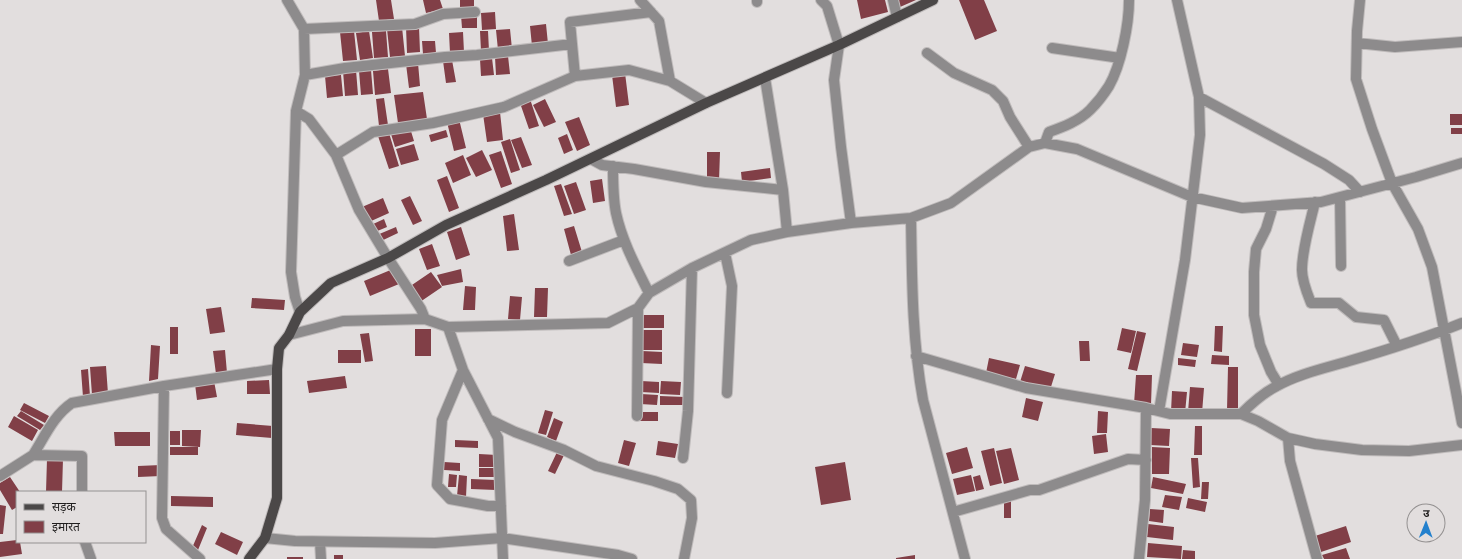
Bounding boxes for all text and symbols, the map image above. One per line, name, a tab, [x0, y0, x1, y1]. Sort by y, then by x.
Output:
legend	[16, 491, 146, 543]
text: सड़क	[52, 500, 77, 514]
north arrow	[1406, 503, 1446, 543]
text: उ	[1423, 507, 1430, 519]
text: इमारत	[52, 520, 81, 534]

